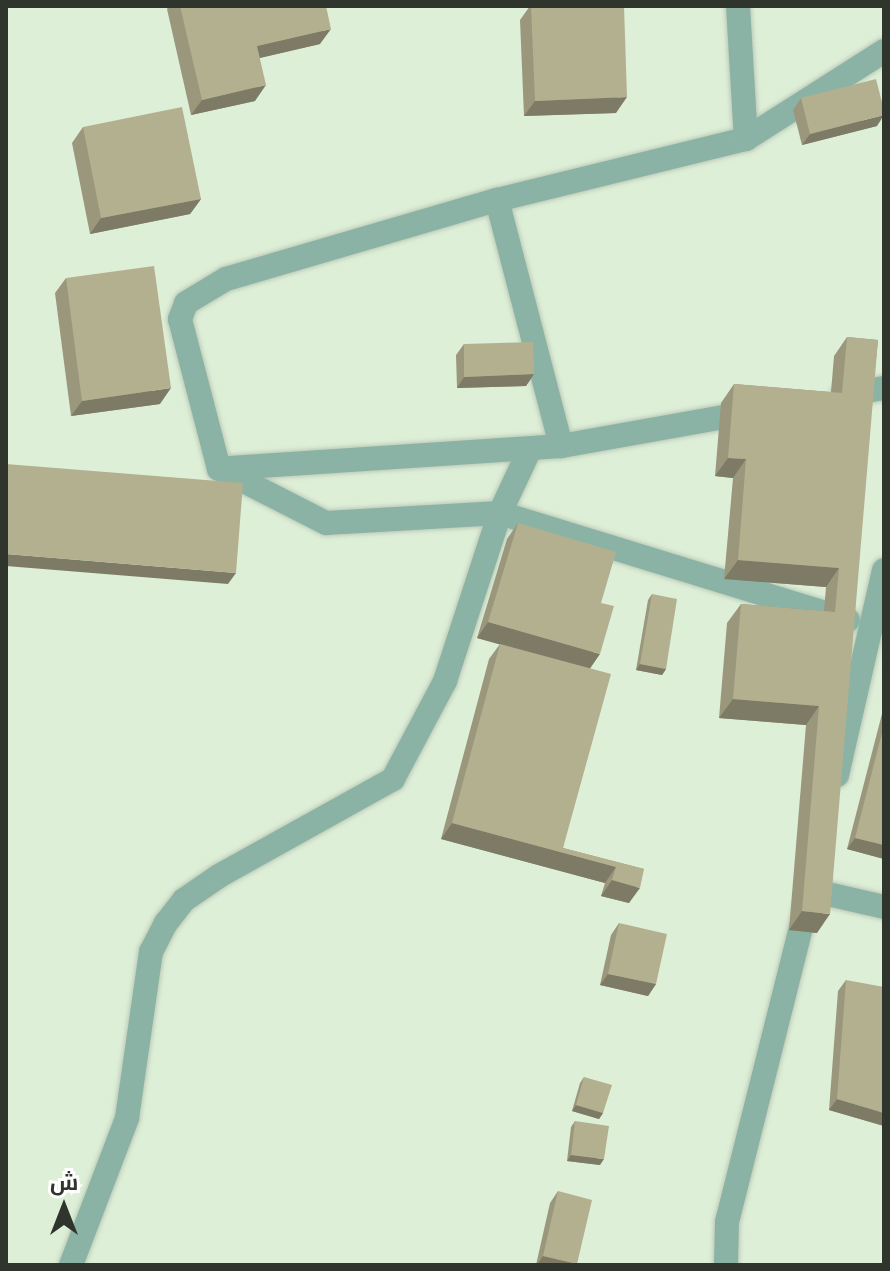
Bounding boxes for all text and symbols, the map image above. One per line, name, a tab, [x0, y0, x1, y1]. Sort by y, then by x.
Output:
north arrow	[24, 1167, 104, 1247]
text: ش	[50, 1168, 78, 1197]

